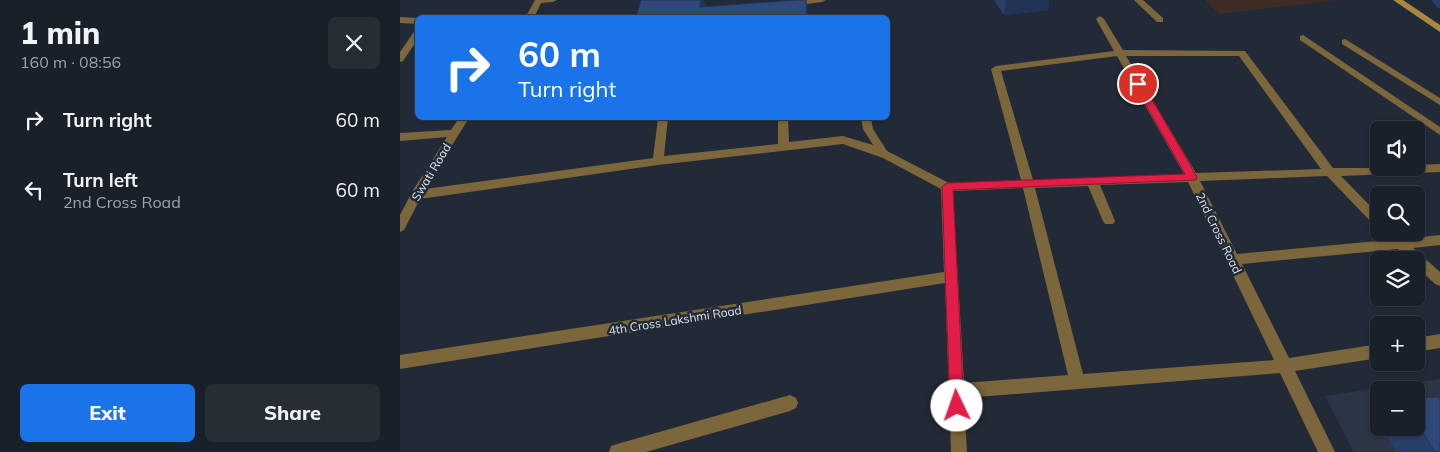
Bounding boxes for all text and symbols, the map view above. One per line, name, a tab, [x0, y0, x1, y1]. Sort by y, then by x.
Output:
text: 1 min	[20, 14, 100, 52]
button: close	[328, 17, 380, 69]
text: 60 m	[518, 32, 601, 76]
icon: right	[435, 35, 500, 100]
text: 160 m · 08:56	[20, 52, 121, 72]
pin	[1117, 63, 1159, 105]
icon: arrive	[1124, 70, 1152, 98]
text: Turn right	[518, 75, 616, 103]
icon: right	[20, 106, 48, 134]
text: Turn right	[63, 108, 152, 132]
text: 60 m	[336, 108, 380, 132]
map controls	[1370, 121, 1425, 436]
button: sound	[1370, 121, 1425, 176]
street label: Swati Road	[408, 140, 454, 204]
text: Turn left	[63, 168, 138, 192]
icon: left	[20, 176, 48, 204]
text: 60 m	[336, 178, 380, 202]
button: search	[1370, 186, 1425, 241]
street label: 2nd Cross Road	[1193, 190, 1245, 276]
text: 2nd Cross Road	[63, 192, 181, 212]
button: layers	[1370, 251, 1425, 306]
street label: 4th Cross Lakshmi Road	[607, 302, 743, 338]
button: +	[1370, 316, 1425, 371]
position arrow	[930, 379, 982, 431]
button: −	[1370, 381, 1425, 436]
button: Exit	[20, 384, 195, 442]
button: Share	[205, 384, 380, 442]

